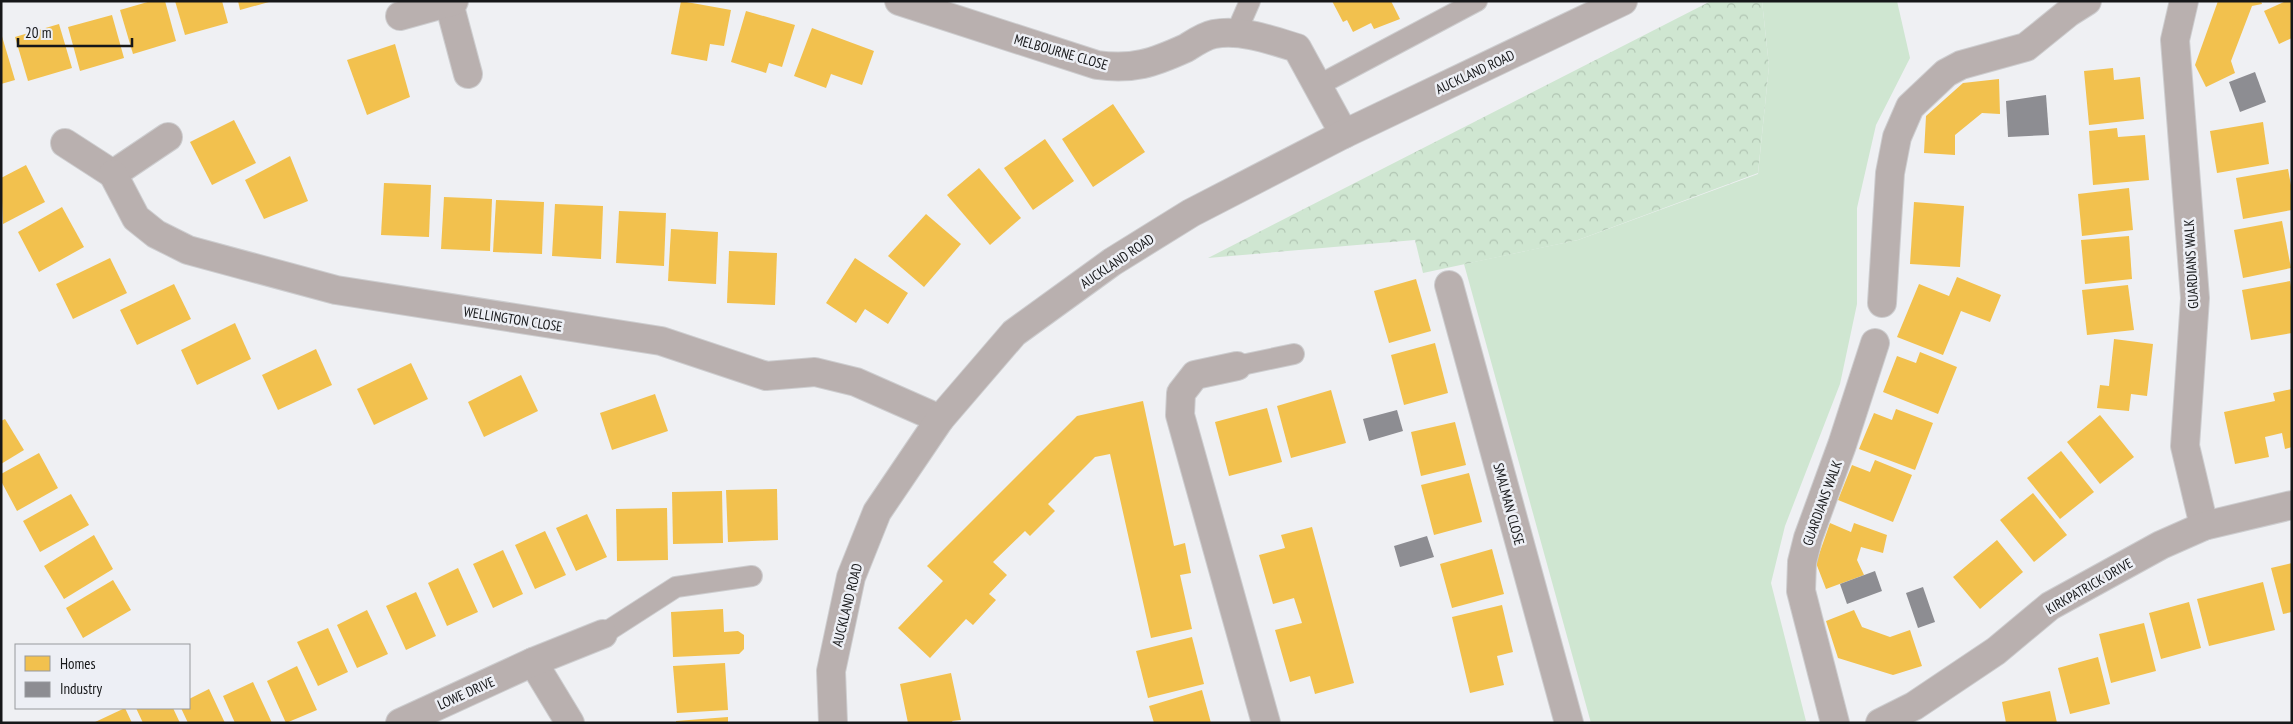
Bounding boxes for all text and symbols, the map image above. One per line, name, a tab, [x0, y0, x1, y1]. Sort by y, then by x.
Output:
scale bar	[18, 15, 131, 47]
text: 20 m	[25, 23, 51, 42]
street label: MELBOURNE CLOSE	[1012, 30, 1110, 74]
street label: AUCKLAND ROAD	[1433, 46, 1517, 98]
street label: GUARDIANS WALK	[2180, 219, 2202, 309]
street label: AUCKLAND ROAD	[1077, 230, 1157, 292]
street label: WELLINGTON CLOSE	[462, 302, 564, 336]
street label: GUARDIANS WALK	[1798, 458, 1846, 548]
street label: SMALMAN CLOSE	[1489, 461, 1529, 547]
street label: KIRKPATRICK DRIVE	[2042, 554, 2136, 618]
street label: AUCKLAND ROAD	[828, 561, 866, 649]
legend	[15, 644, 190, 709]
text: Homes	[60, 654, 96, 673]
street label: LOWE DRIVE	[435, 672, 497, 714]
text: Industry	[60, 679, 102, 698]

